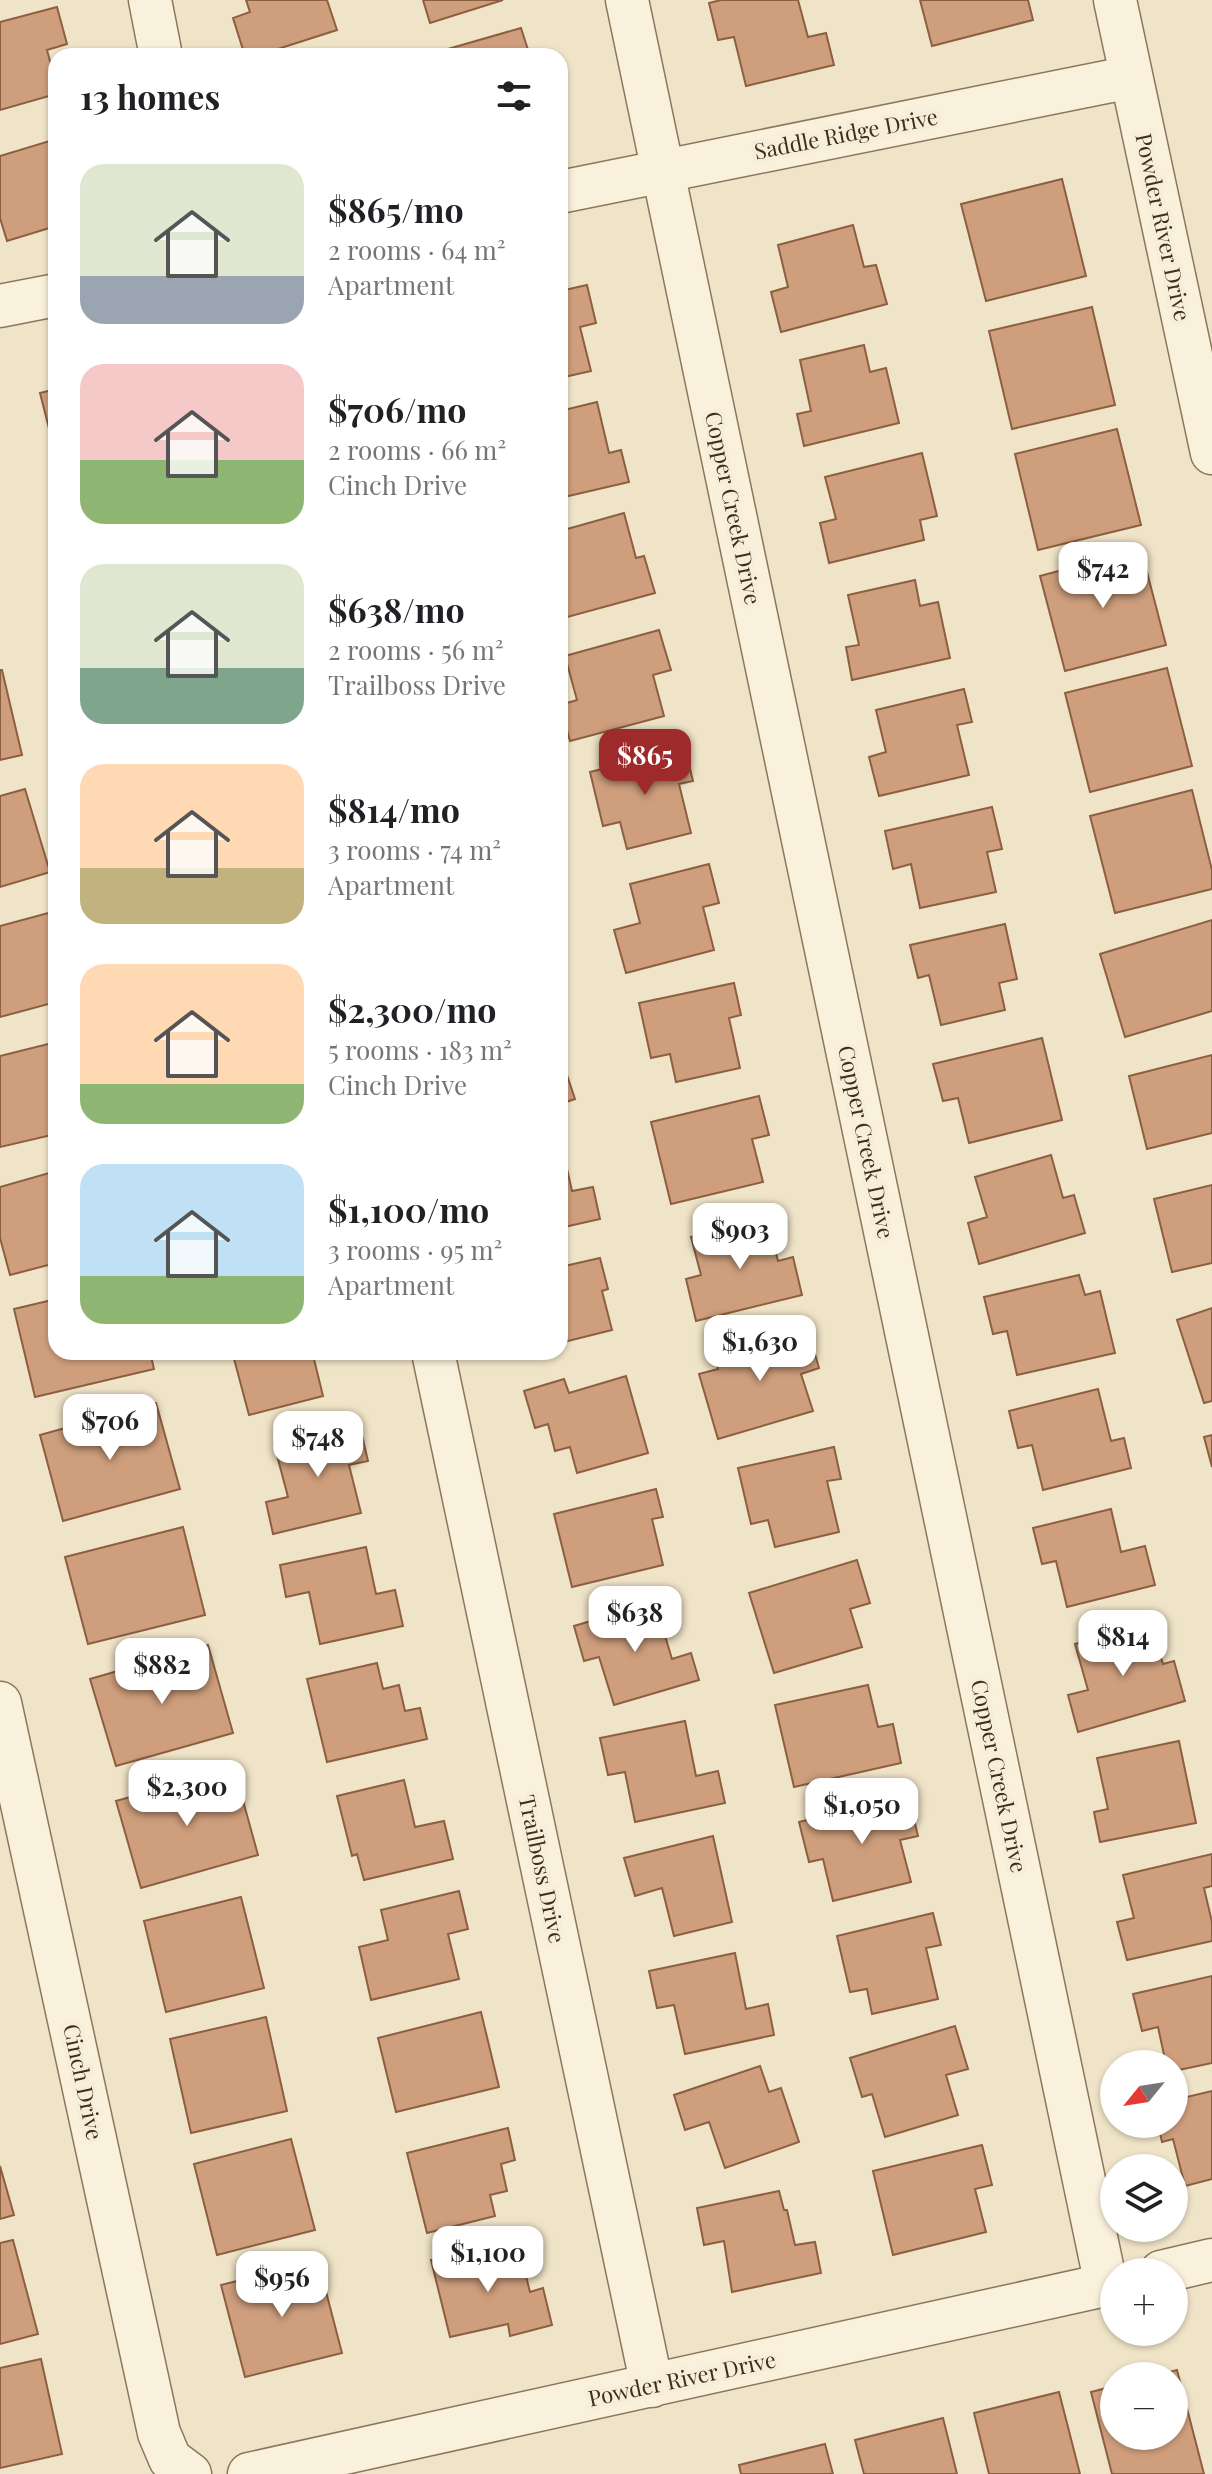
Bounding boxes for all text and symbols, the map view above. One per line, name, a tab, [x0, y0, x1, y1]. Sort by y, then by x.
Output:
text: 13 homes	[80, 73, 220, 119]
icon: filters	[492, 74, 536, 118]
street label: Saddle Ridge Drive	[751, 101, 940, 166]
street label: Powder River Drive	[1129, 130, 1199, 323]
text: $865/mo	[328, 186, 464, 232]
icon: home	[144, 196, 240, 292]
text: 2 rooms · 64 m²	[328, 232, 506, 267]
text: Apartment	[328, 267, 454, 302]
text: $706/mo	[328, 386, 466, 432]
icon: home	[144, 396, 240, 492]
street label: Copper Creek Drive	[699, 409, 769, 607]
text: 2 rooms · 66 m²	[328, 432, 506, 467]
text: Cinch Drive	[328, 467, 467, 502]
pin: $742	[1056, 542, 1150, 610]
text: $742	[1077, 550, 1129, 585]
text: $638/mo	[328, 586, 465, 632]
icon: home	[144, 596, 240, 692]
text: 2 rooms · 56 m²	[328, 632, 504, 667]
text: Trailboss Drive	[328, 667, 506, 702]
pin: $865	[598, 729, 692, 797]
text: $865	[617, 737, 673, 772]
text: $814/mo	[328, 786, 460, 832]
icon: home	[144, 796, 240, 892]
text: 3 rooms · 74 m²	[328, 832, 501, 867]
text: Apartment	[328, 867, 454, 902]
text: $2,300/mo	[328, 986, 496, 1032]
icon: home	[144, 996, 240, 1092]
text: 5 rooms · 183 m²	[328, 1032, 512, 1067]
street label: Copper Creek Drive	[832, 1043, 902, 1241]
text: Cinch Drive	[328, 1067, 467, 1102]
text: $1,100/mo	[328, 1186, 489, 1232]
icon: home	[144, 1196, 240, 1292]
pin: $903	[693, 1203, 787, 1271]
text: $903	[711, 1211, 769, 1246]
text: 3 rooms · 95 m²	[328, 1232, 502, 1267]
text: Apartment	[328, 1267, 454, 1302]
pin: $1,630	[695, 1315, 825, 1383]
text: $1,630	[722, 1323, 798, 1358]
pin: $706	[63, 1394, 157, 1462]
text: $706	[81, 1402, 139, 1437]
pin: $748	[271, 1411, 365, 1479]
text: $748	[291, 1419, 345, 1454]
pin: $638	[588, 1586, 682, 1654]
text: $638	[607, 1594, 663, 1629]
pin: $814	[1076, 1610, 1170, 1678]
text: $814	[1096, 1618, 1150, 1653]
pin: $882	[115, 1638, 209, 1706]
text: $882	[133, 1646, 191, 1681]
street label: Copper Creek Drive	[965, 1677, 1035, 1875]
pin: $2,300	[122, 1760, 252, 1828]
text: $2,300	[147, 1768, 227, 1803]
pin: $1,050	[797, 1778, 927, 1846]
text: $1,050	[823, 1786, 901, 1821]
street label: Trailboss Drive	[513, 1792, 573, 1946]
street label: Cinch Drive	[57, 2021, 111, 2142]
north arrow	[1100, 2050, 1188, 2138]
map controls	[1100, 2050, 1188, 2450]
button: layers	[1100, 2154, 1188, 2242]
pin: $1,100	[423, 2226, 553, 2294]
text: $1,100	[450, 2234, 526, 2269]
pin: $956	[235, 2251, 329, 2319]
button: +	[1100, 2258, 1188, 2346]
text: $956	[254, 2259, 310, 2294]
street label: Powder River Drive	[585, 2343, 778, 2413]
button: −	[1100, 2362, 1188, 2450]

